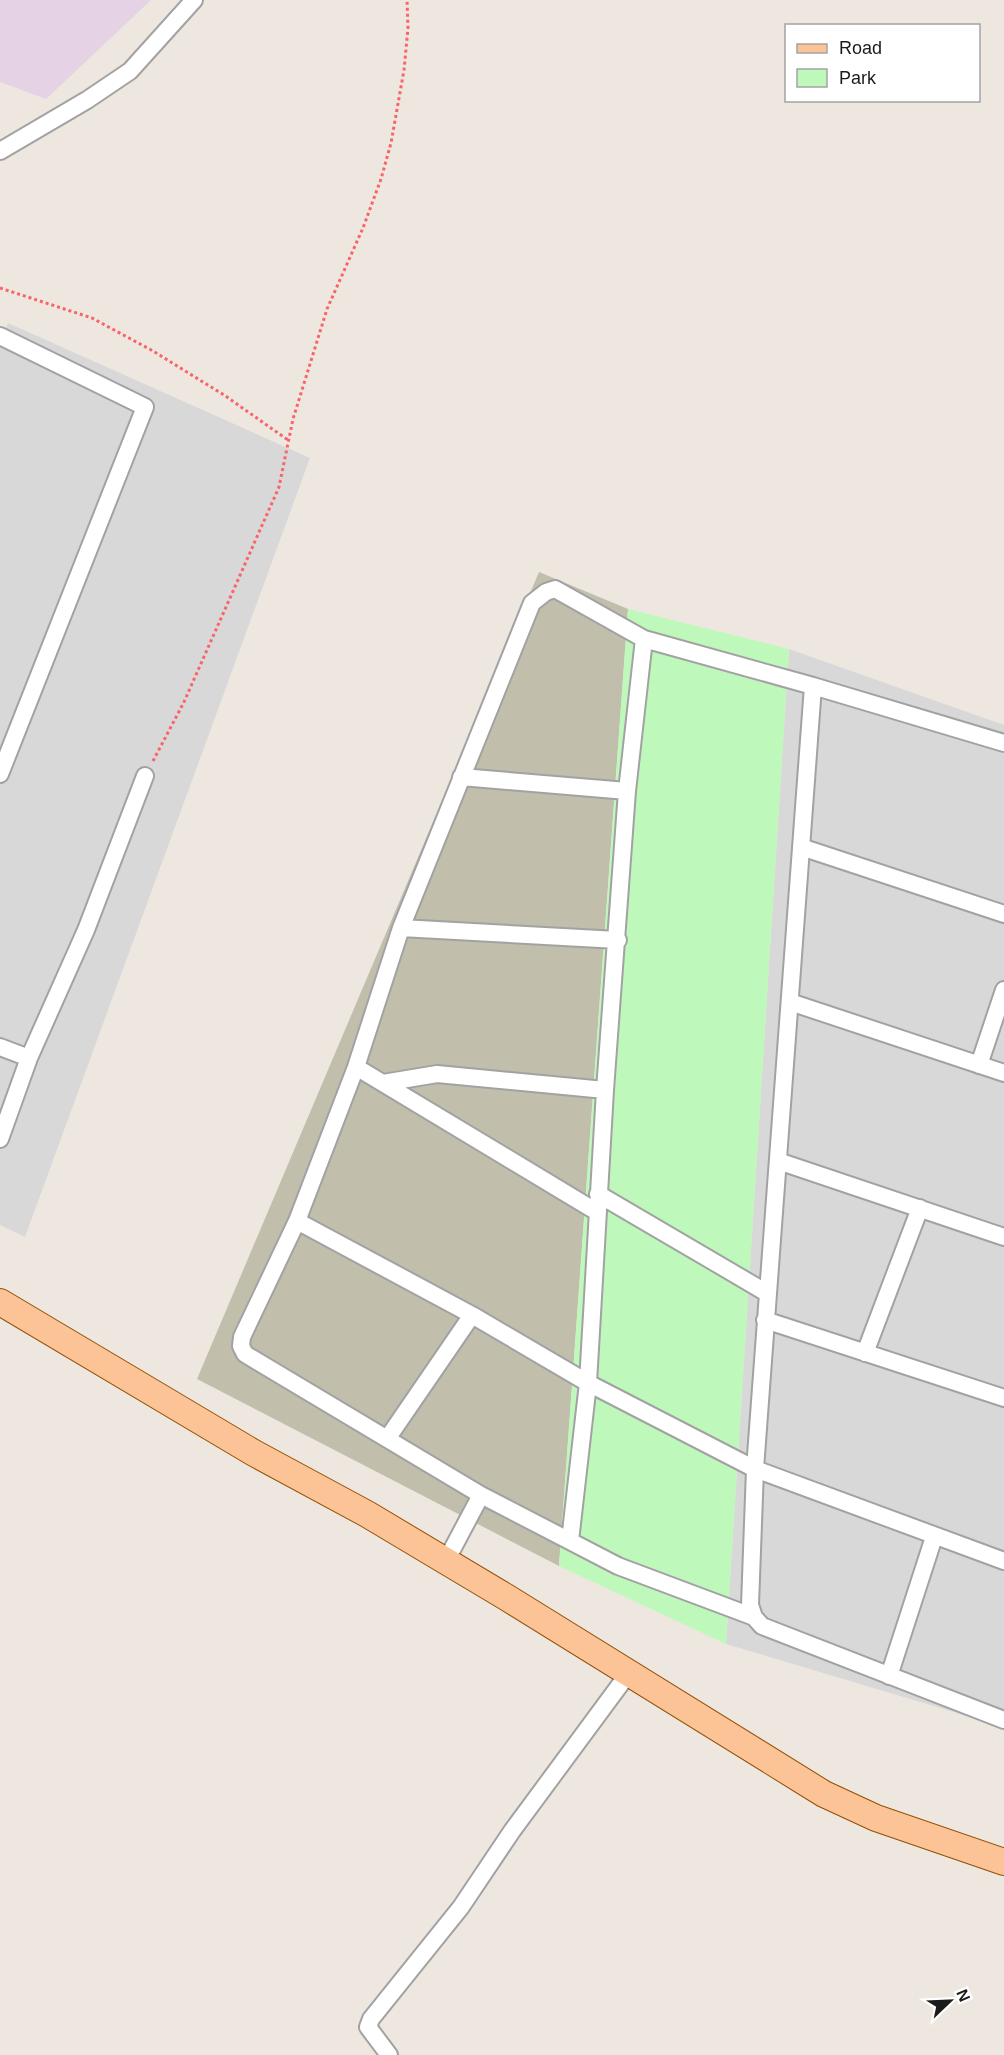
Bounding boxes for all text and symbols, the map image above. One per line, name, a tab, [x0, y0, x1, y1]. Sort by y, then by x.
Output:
legend	[785, 24, 980, 102]
text: Road	[839, 38, 882, 58]
text: Park	[839, 68, 877, 88]
north arrow	[920, 1971, 980, 2031]
text: N	[953, 1987, 973, 2004]

